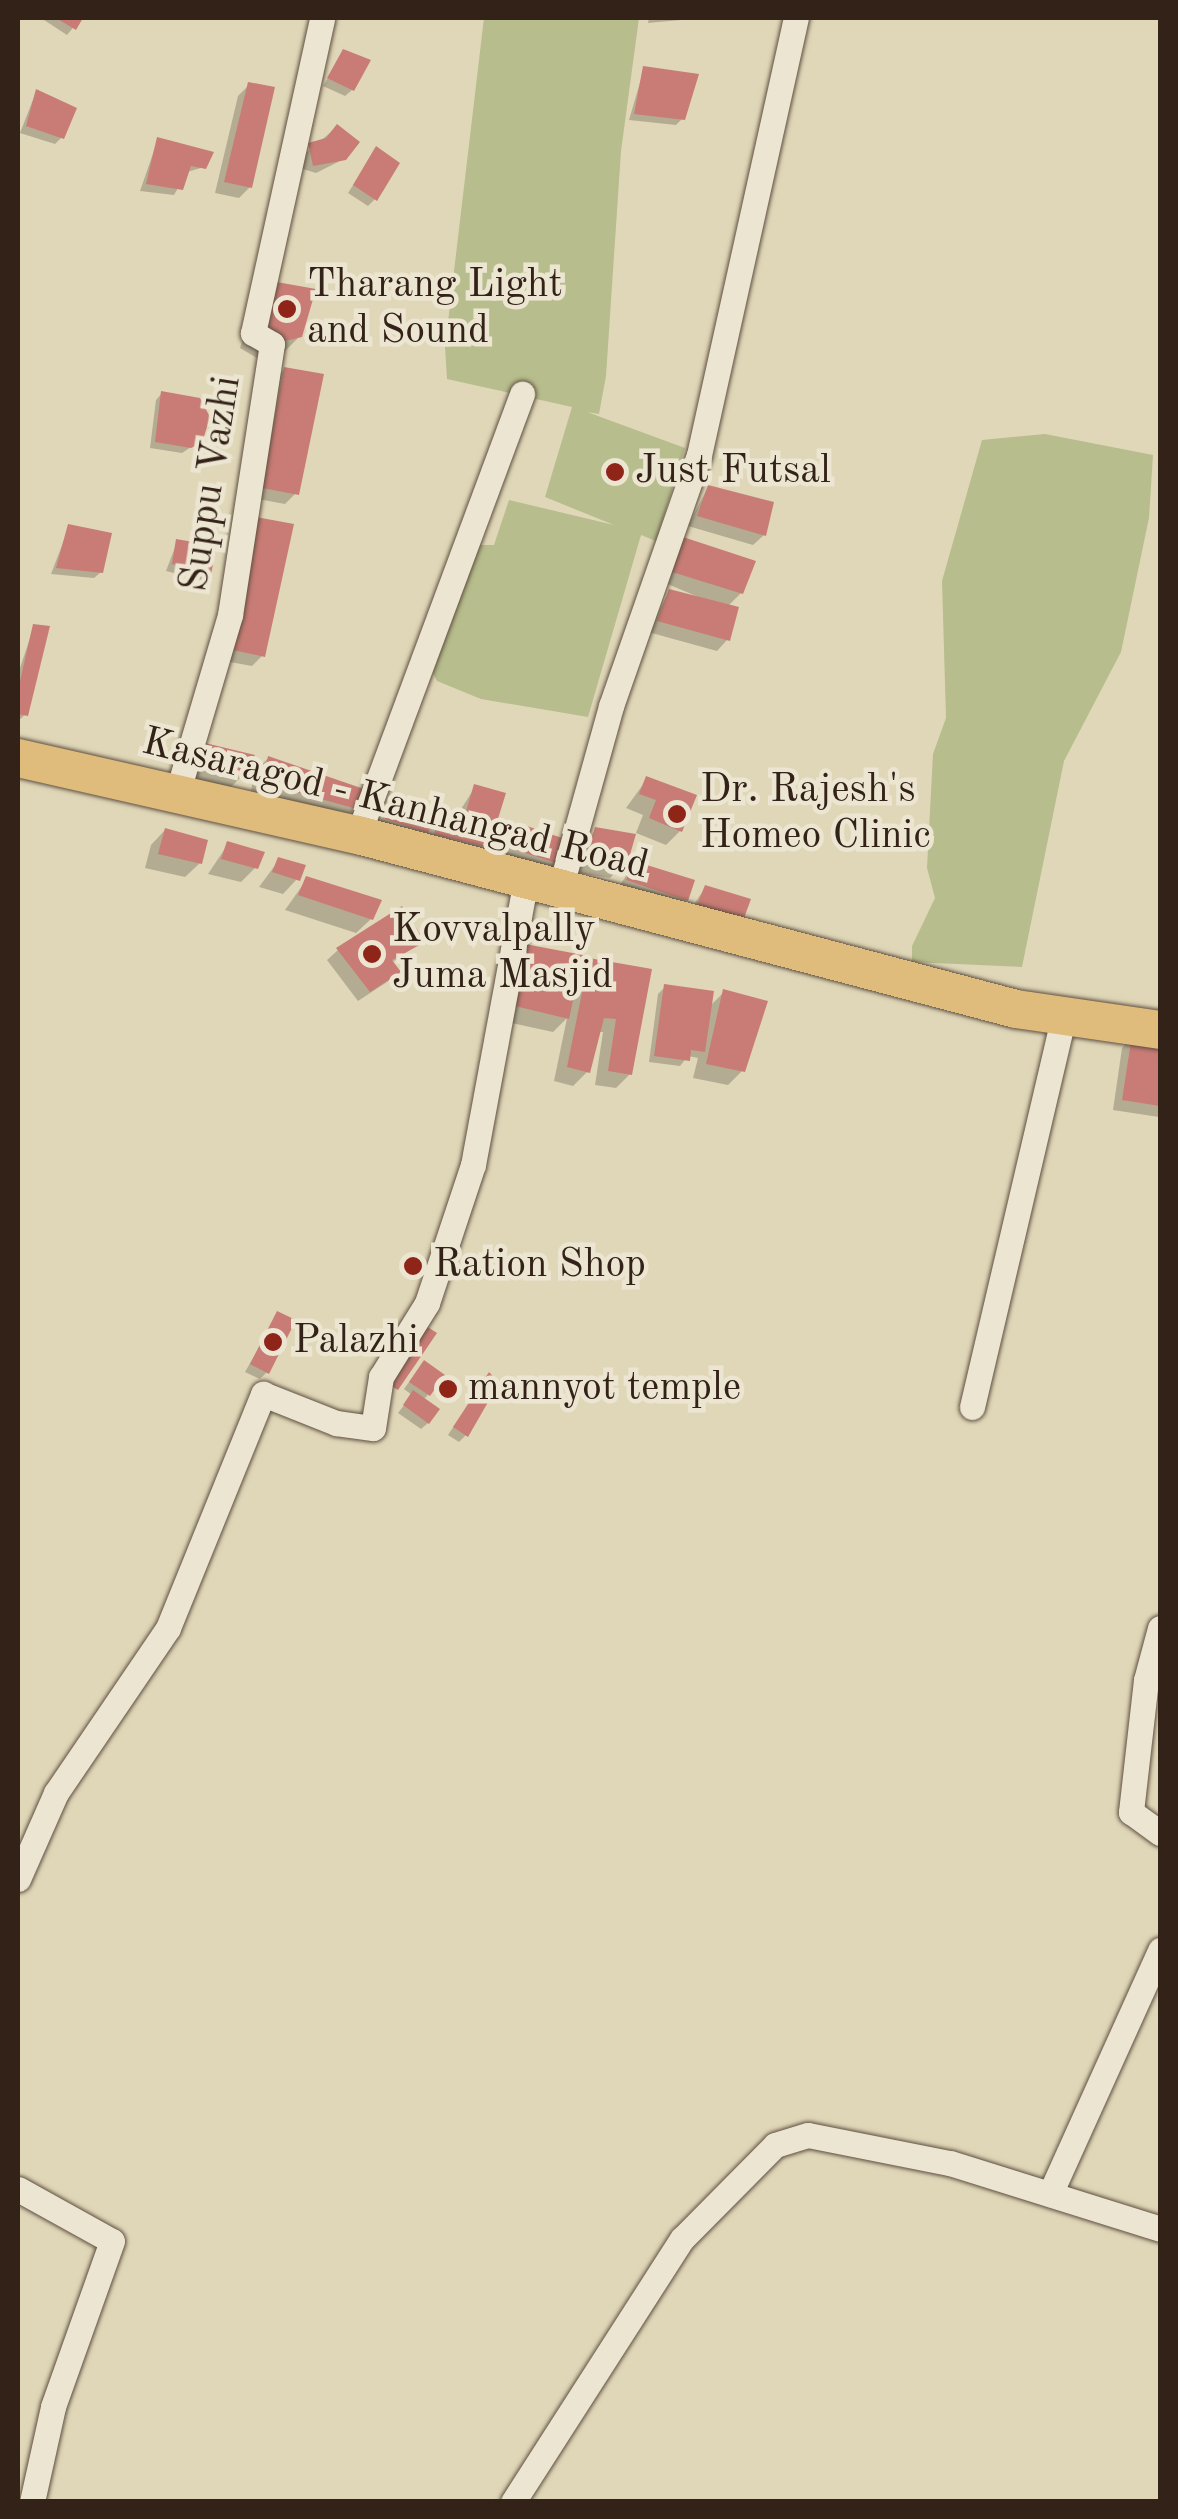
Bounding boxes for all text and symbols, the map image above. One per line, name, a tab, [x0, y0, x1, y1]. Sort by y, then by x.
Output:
place label: Tharang Light and Sound	[307, 262, 563, 356]
marker: Tharang Light and Sound	[276, 298, 298, 320]
street label: Suppu Vazhi	[171, 373, 253, 595]
place label: Just Futsal	[635, 448, 831, 496]
marker: Just Futsal	[604, 461, 626, 483]
street label: Kasaragod - Kanhangad Road	[137, 719, 653, 891]
place label: Dr. Rajesh's Homeo Clinic	[700, 767, 931, 861]
marker: Dr. Rajesh's Homeo Clinic	[664, 801, 690, 827]
place label: Kovvalpally Juma Masjid	[392, 907, 613, 1001]
marker: Kovvalpally Juma Masjid	[361, 943, 383, 965]
place label: Ration Shop	[433, 1242, 646, 1290]
marker: Ration Shop	[402, 1255, 424, 1277]
place label: Palazhi	[293, 1318, 419, 1366]
marker: Palazhi	[262, 1331, 284, 1353]
place label: mannyot temple	[468, 1365, 741, 1413]
marker: mannyot temple	[437, 1378, 459, 1400]

